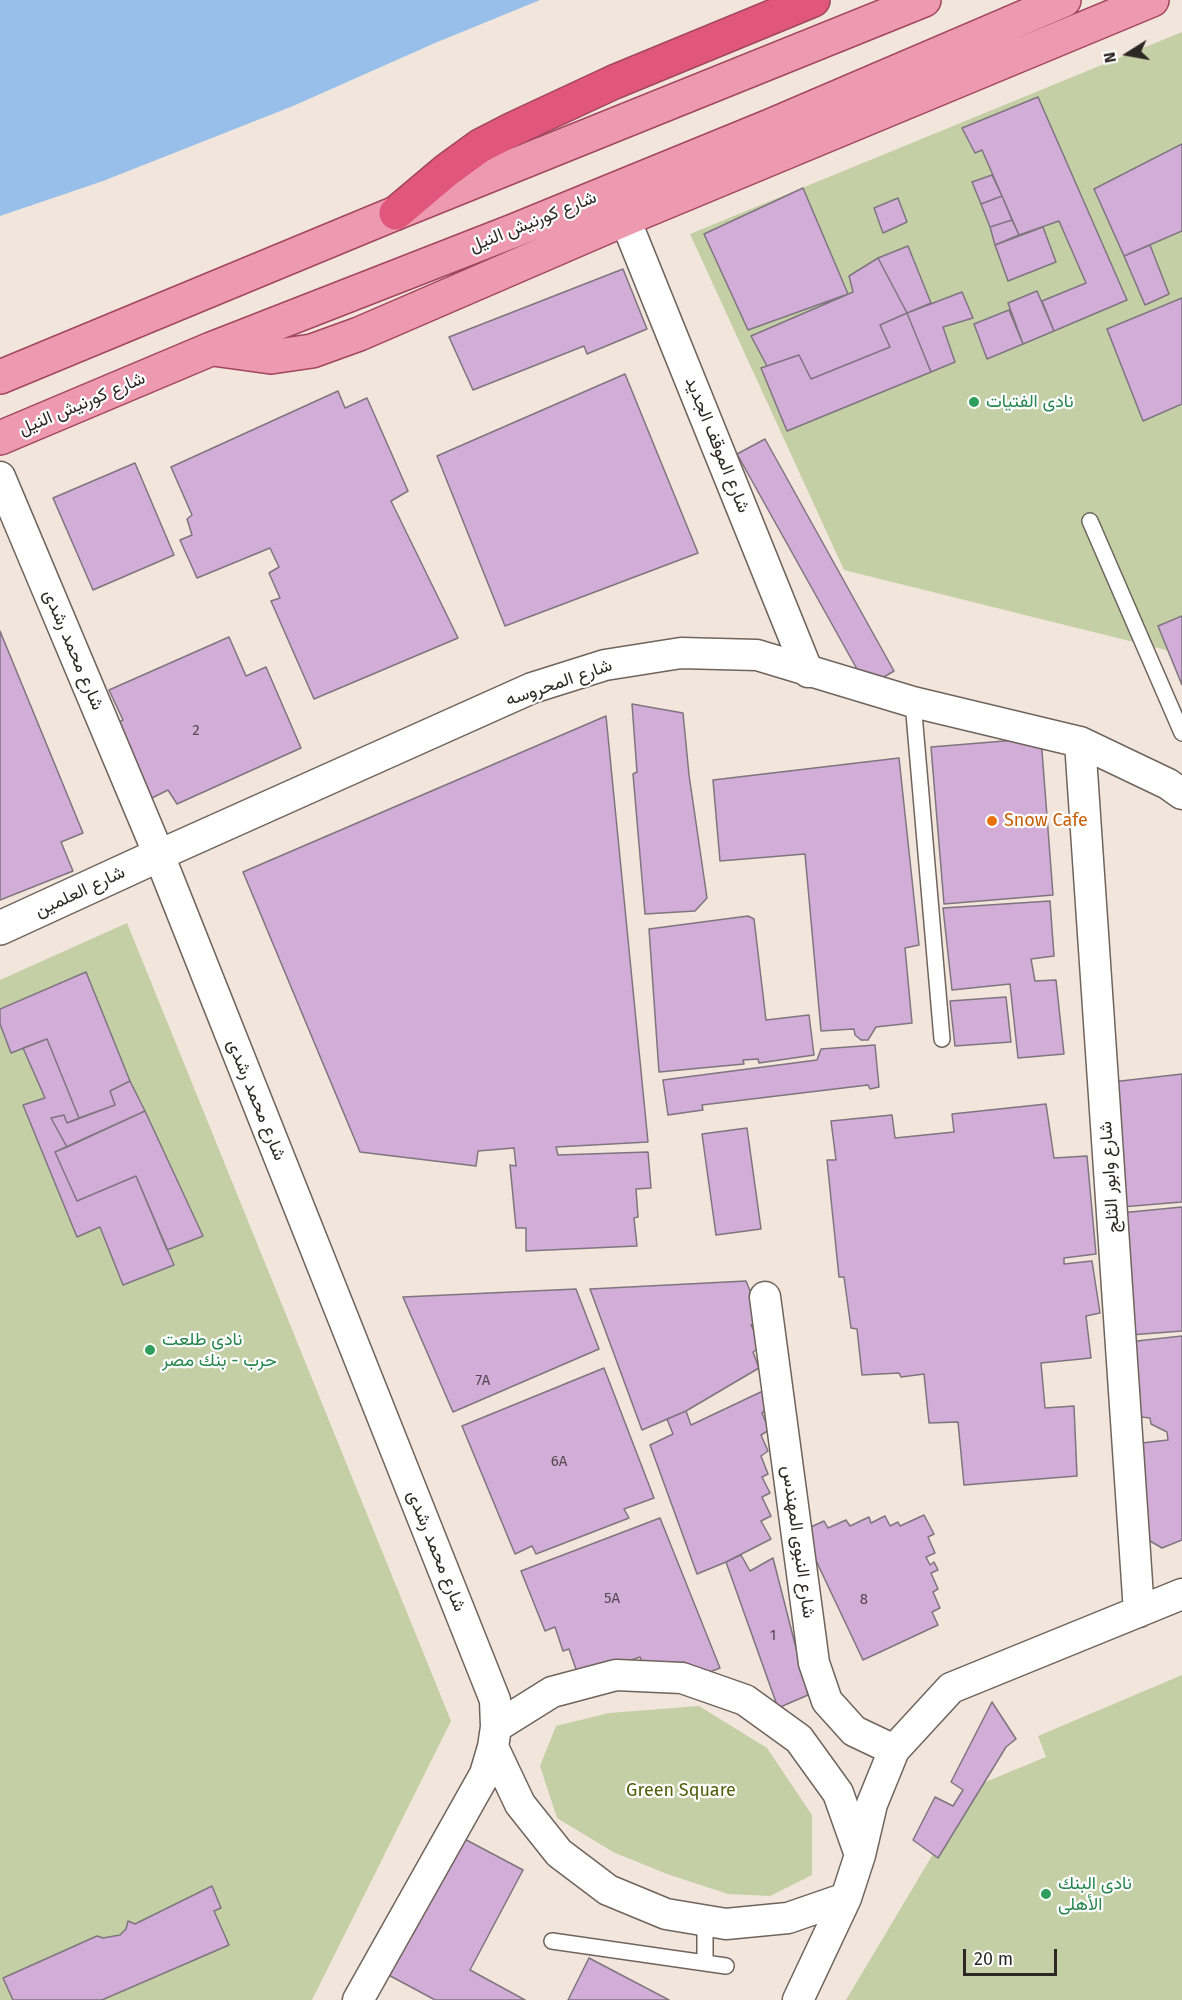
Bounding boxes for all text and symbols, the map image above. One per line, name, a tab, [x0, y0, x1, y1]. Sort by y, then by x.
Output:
north arrow	[1098, 24, 1158, 84]
text: N	[1100, 51, 1120, 65]
street label: شارع كورنيش النيل	[466, 187, 600, 257]
street label: شارع كورنيش النيل	[16, 368, 148, 440]
street label: شارع الموقف الجديد	[680, 374, 754, 516]
place label: نادى الفتيات	[986, 391, 1074, 413]
marker: نادى الفتيات	[967, 395, 981, 409]
street label: شارع محمد رشدى	[38, 587, 108, 713]
street label: شارع المحروسه	[503, 655, 615, 711]
house number: 2	[192, 722, 200, 740]
place label: Snow Cafe	[1004, 810, 1088, 832]
marker: Snow Cafe	[985, 814, 999, 828]
street label: شارع العلمين	[32, 862, 128, 922]
street label: شارع محمد رشدى	[222, 1036, 290, 1164]
street label: شارع وابور الثلج	[1095, 1121, 1125, 1233]
place label: نادى طلعت حرب - بنك مصر	[162, 1329, 277, 1372]
marker: نادى طلعت حرب - بنك مصر	[143, 1343, 157, 1357]
house number: 7A	[476, 1372, 490, 1390]
house number: 6A	[551, 1453, 567, 1471]
street label: شارع النبوى المهندس	[777, 1464, 819, 1620]
street label: شارع محمد رشدى	[402, 1487, 470, 1615]
house number: 5A	[604, 1590, 620, 1608]
house number: 8	[860, 1591, 868, 1609]
house number: 1	[770, 1627, 776, 1645]
park label: Green Square	[626, 1780, 736, 1802]
place label: نادى البنك الأهلى	[1058, 1873, 1132, 1916]
marker: نادى البنك الأهلى	[1039, 1887, 1053, 1901]
scale bar	[966, 1937, 1060, 1975]
text: 20 m	[974, 1948, 1013, 1970]

